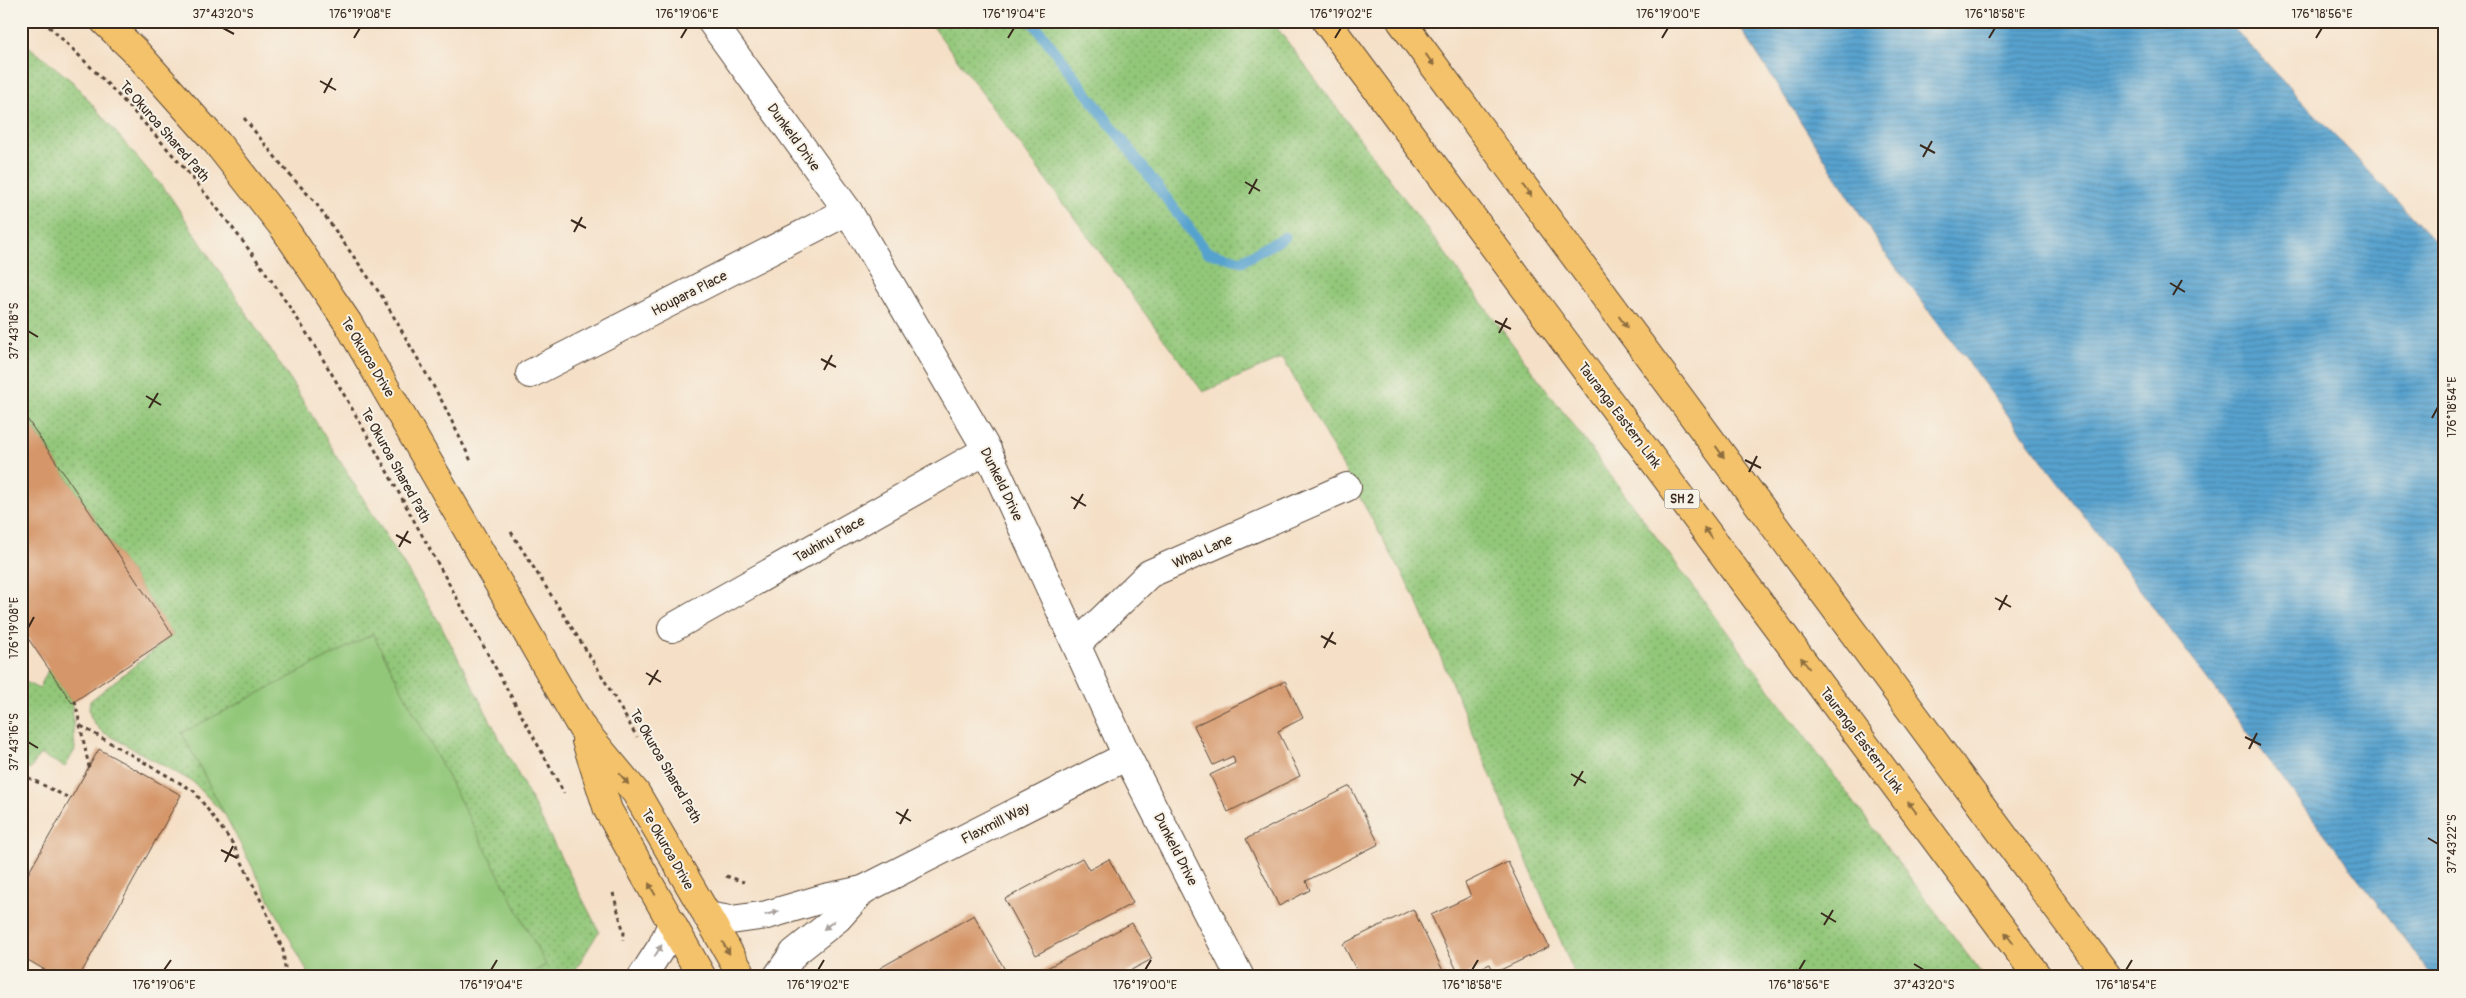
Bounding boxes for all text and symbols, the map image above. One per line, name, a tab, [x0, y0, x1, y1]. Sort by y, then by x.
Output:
text: 37°43'20"S	[192, 7, 254, 22]
text: 176°19'08"E	[329, 7, 391, 22]
text: 176°19'06"E	[656, 7, 718, 22]
text: 176°19'04"E	[983, 7, 1045, 22]
text: 176°19'02"E	[1310, 7, 1372, 22]
text: 176°19'00"E	[1636, 7, 1700, 22]
text: 176°18'58"E	[1965, 7, 2025, 22]
text: 176°18'56"E	[2292, 7, 2353, 22]
one-way arrow	[1425, 53, 1435, 67]
street label: Te Okuroa Shared Path	[116, 77, 213, 185]
street label: Dunkeld Drive	[763, 100, 824, 174]
one-way arrow	[1522, 184, 1532, 198]
street label: Houpara Place	[649, 267, 730, 320]
text: 37°43'18"S	[7, 303, 22, 359]
street label: Te Okuroa Drive	[337, 314, 398, 400]
one-way arrow	[1618, 315, 1629, 328]
street label: Tauranga Eastern Link	[1574, 359, 1665, 472]
text: 176°18'54"E	[2445, 377, 2460, 437]
street label: Te Okuroa Shared Path	[357, 405, 434, 526]
street label: Dunkeld Drive	[977, 445, 1027, 524]
one-way arrow	[1715, 445, 1725, 459]
road number: SH 2	[1664, 489, 1700, 508]
street label: Tauhinu Place	[791, 512, 868, 567]
one-way arrow	[1702, 527, 1713, 540]
street label: Whau Lane	[1170, 531, 1235, 572]
text: 176°19'08"E	[7, 597, 22, 659]
one-way arrow	[1799, 657, 1810, 670]
street label: Tauranga Eastern Link	[1816, 684, 1907, 797]
street label: Te Okuroa Shared Path	[626, 706, 705, 826]
text: 37°43'16"S	[7, 713, 22, 771]
one-way arrow	[618, 772, 629, 785]
street label: Flaxmill Way	[958, 799, 1032, 848]
one-way arrow	[1907, 800, 1917, 814]
street label: Te Okuroa Drive	[638, 806, 698, 893]
street label: Dunkeld Drive	[1150, 810, 1201, 889]
text: 37°43'22"S	[2445, 814, 2460, 874]
one-way arrow	[647, 882, 656, 895]
one-way arrow	[765, 909, 780, 917]
one-way arrow	[823, 920, 836, 931]
one-way arrow	[2004, 932, 2015, 945]
one-way arrow	[721, 941, 730, 954]
one-way arrow	[653, 945, 662, 958]
text: 176°19'06"E	[133, 978, 195, 993]
text: 176°19'04"E	[460, 978, 522, 993]
text: 176°19'02"E	[787, 978, 849, 993]
text: 176°19'00"E	[1113, 978, 1177, 993]
text: 176°18'58"E	[1442, 978, 1502, 993]
text: 176°18'56"E	[1769, 978, 1830, 993]
text: 37°43'20"S	[1893, 978, 1955, 993]
text: 176°18'54"E	[2096, 978, 2156, 993]

